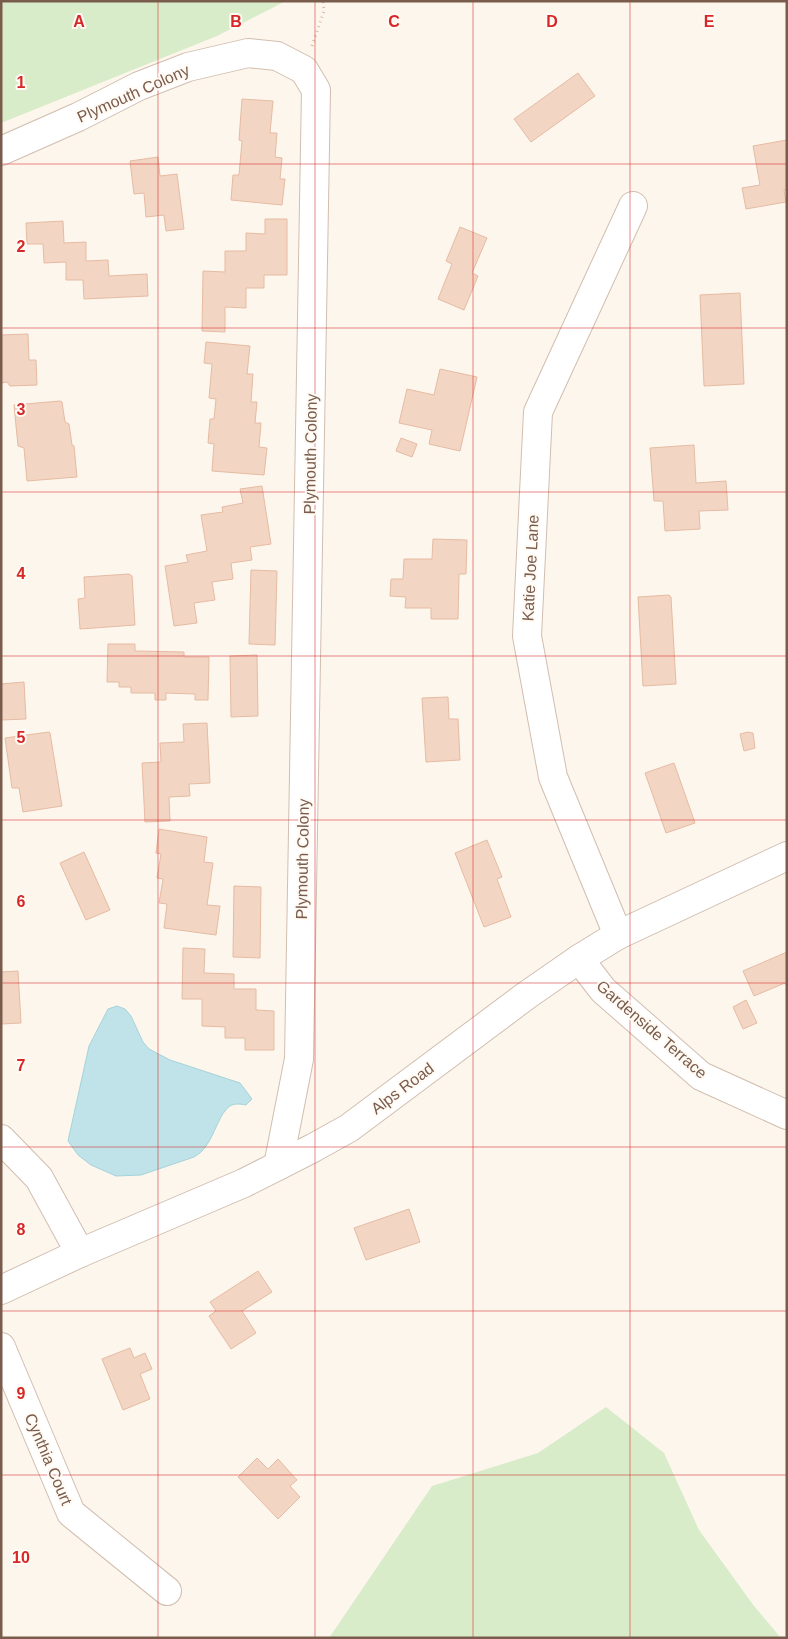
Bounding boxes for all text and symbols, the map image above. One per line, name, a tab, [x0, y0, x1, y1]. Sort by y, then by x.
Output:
text: A	[73, 13, 85, 30]
text: B	[230, 13, 242, 30]
text: C	[388, 13, 400, 30]
text: D	[546, 13, 558, 30]
text: E	[704, 13, 715, 30]
street label: Plymouth Colony	[74, 61, 192, 126]
text: 1	[17, 74, 26, 91]
text: 2	[17, 238, 26, 255]
street label: Plymouth Colony	[301, 393, 320, 515]
text: 3	[17, 401, 26, 418]
street label: Katie Joe Lane	[519, 514, 542, 622]
text: 4	[17, 565, 26, 582]
text: 5	[17, 729, 26, 746]
street label: Plymouth Colony	[293, 798, 312, 920]
text: 6	[17, 893, 26, 910]
street label: Gardenside Terrace	[593, 977, 710, 1082]
text: 7	[17, 1057, 26, 1074]
street label: Alps Road	[368, 1059, 437, 1117]
text: 8	[17, 1221, 26, 1238]
text: 9	[17, 1385, 26, 1402]
street label: Cynthia Court	[22, 1411, 76, 1508]
text: 10	[12, 1549, 30, 1566]

